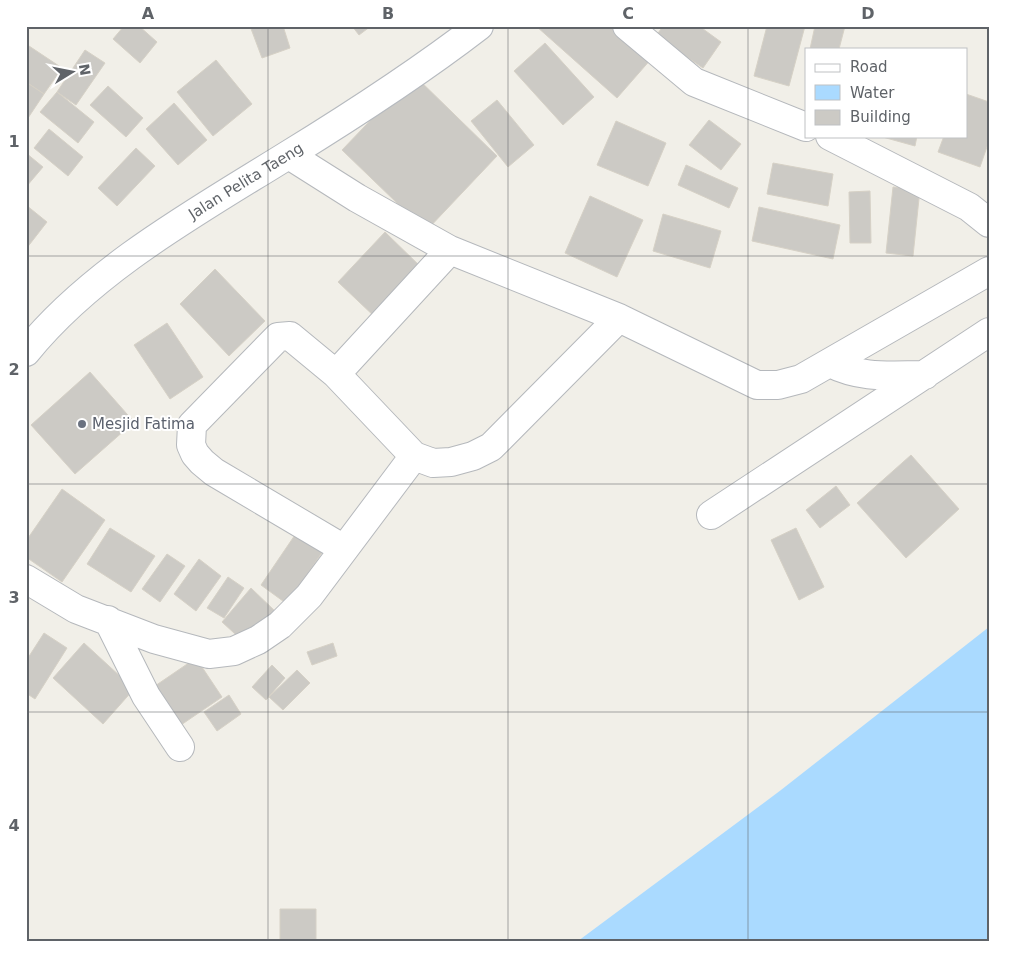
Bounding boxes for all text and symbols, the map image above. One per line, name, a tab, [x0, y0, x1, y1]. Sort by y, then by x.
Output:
text: A	[142, 4, 155, 23]
text: B	[382, 4, 394, 23]
text: C	[622, 4, 634, 23]
text: D	[861, 4, 875, 23]
north arrow	[48, 48, 98, 98]
legend	[805, 48, 968, 138]
text: Road	[850, 58, 888, 76]
text: N	[76, 63, 94, 77]
text: Water	[850, 84, 895, 102]
text: Building	[850, 108, 911, 126]
text: 1	[8, 132, 20, 151]
street label: Jalan Pelita Taeng	[184, 139, 307, 224]
text: 2	[8, 360, 20, 379]
place label: Mesjid Fatima	[92, 415, 195, 433]
marker: Mesjid Fatima	[76, 418, 88, 430]
text: 3	[8, 588, 20, 607]
text: 4	[8, 816, 20, 835]

